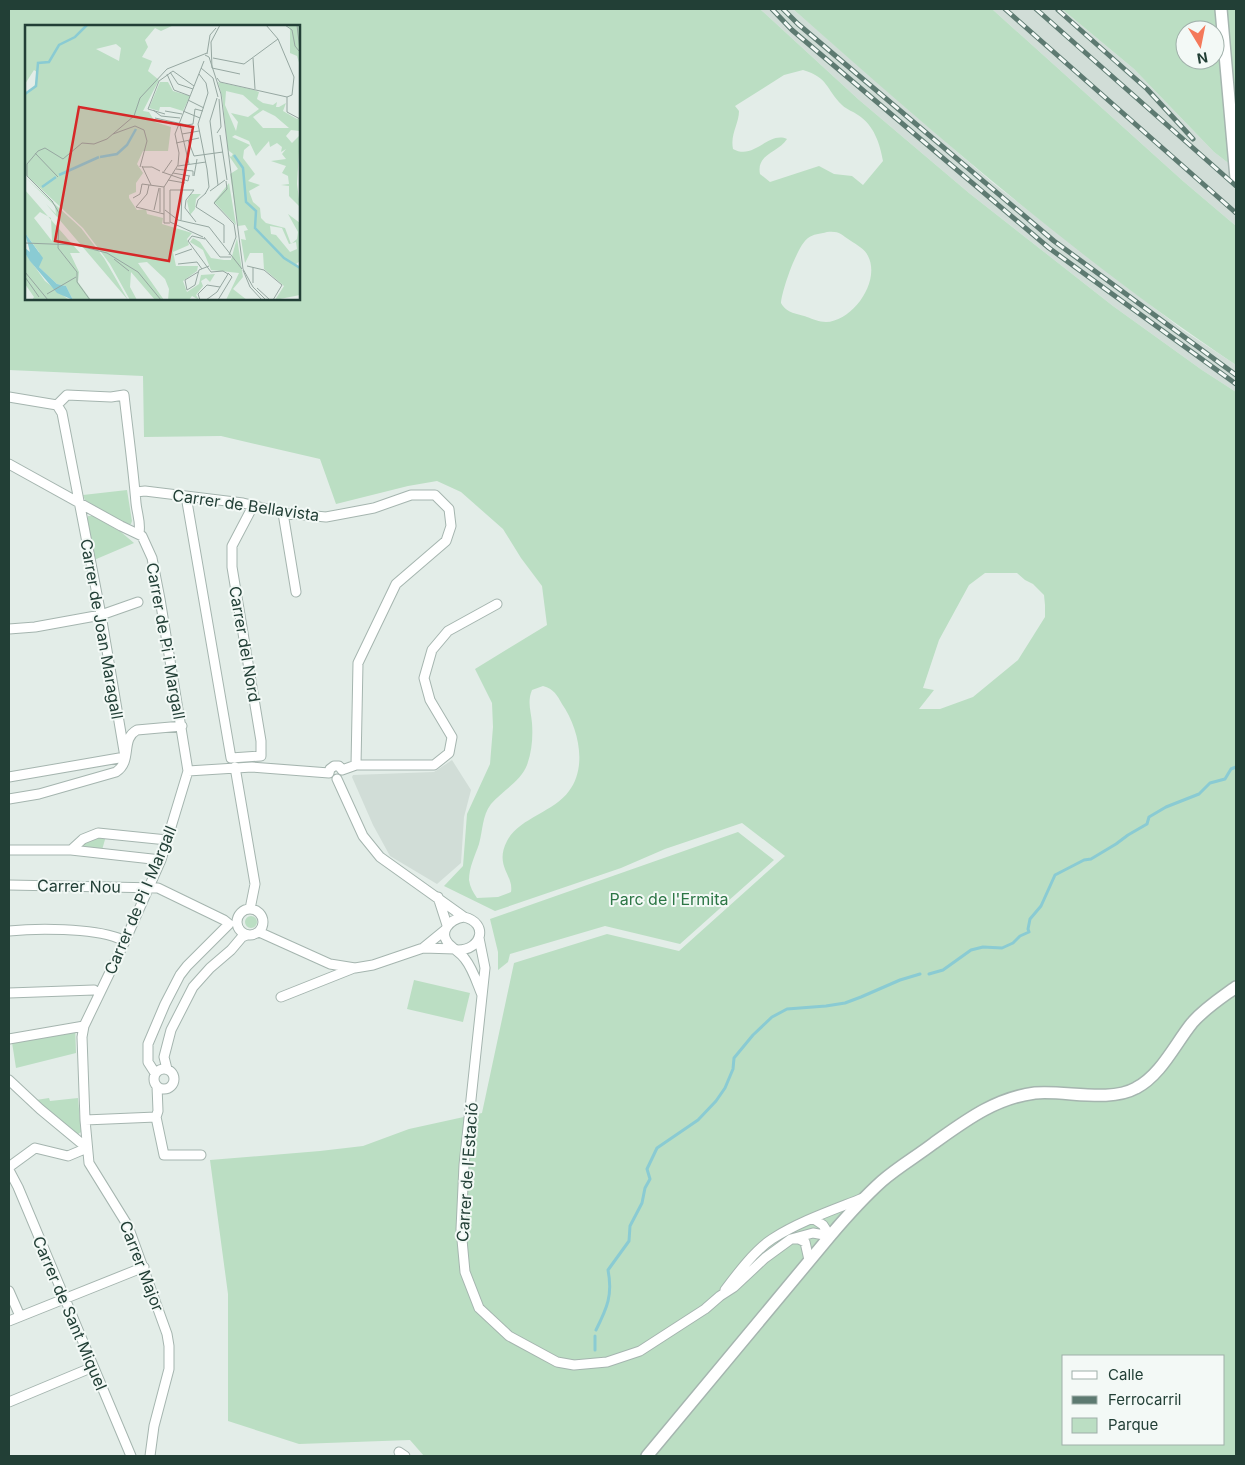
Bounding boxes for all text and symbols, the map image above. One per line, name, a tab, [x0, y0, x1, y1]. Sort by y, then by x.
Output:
north arrow	[1175, 20, 1225, 70]
inset map	[25, 25, 300, 300]
text: N	[1196, 49, 1209, 68]
street label: Carrer de Bellavista	[171, 485, 321, 525]
street label: Carrer de Joan Maragall	[76, 537, 128, 721]
street label: Carrer de Pi i Margall	[142, 561, 190, 721]
street label: Carrer del Nord	[225, 585, 265, 703]
street label: Carrer de Pi I Margall	[100, 823, 180, 977]
street label: Carrer Nou	[37, 875, 121, 897]
park label: Parc de l'Ermita	[610, 889, 728, 909]
street label: Carrer de l'Estació	[452, 1102, 482, 1242]
street label: Carrer Major	[116, 1218, 168, 1314]
street label: Carrer de Sant Miquel	[28, 1233, 112, 1393]
legend	[1062, 1355, 1225, 1445]
text: Calle	[1108, 1365, 1143, 1384]
text: Ferrocarril	[1108, 1390, 1181, 1409]
text: Parque	[1108, 1415, 1158, 1434]

